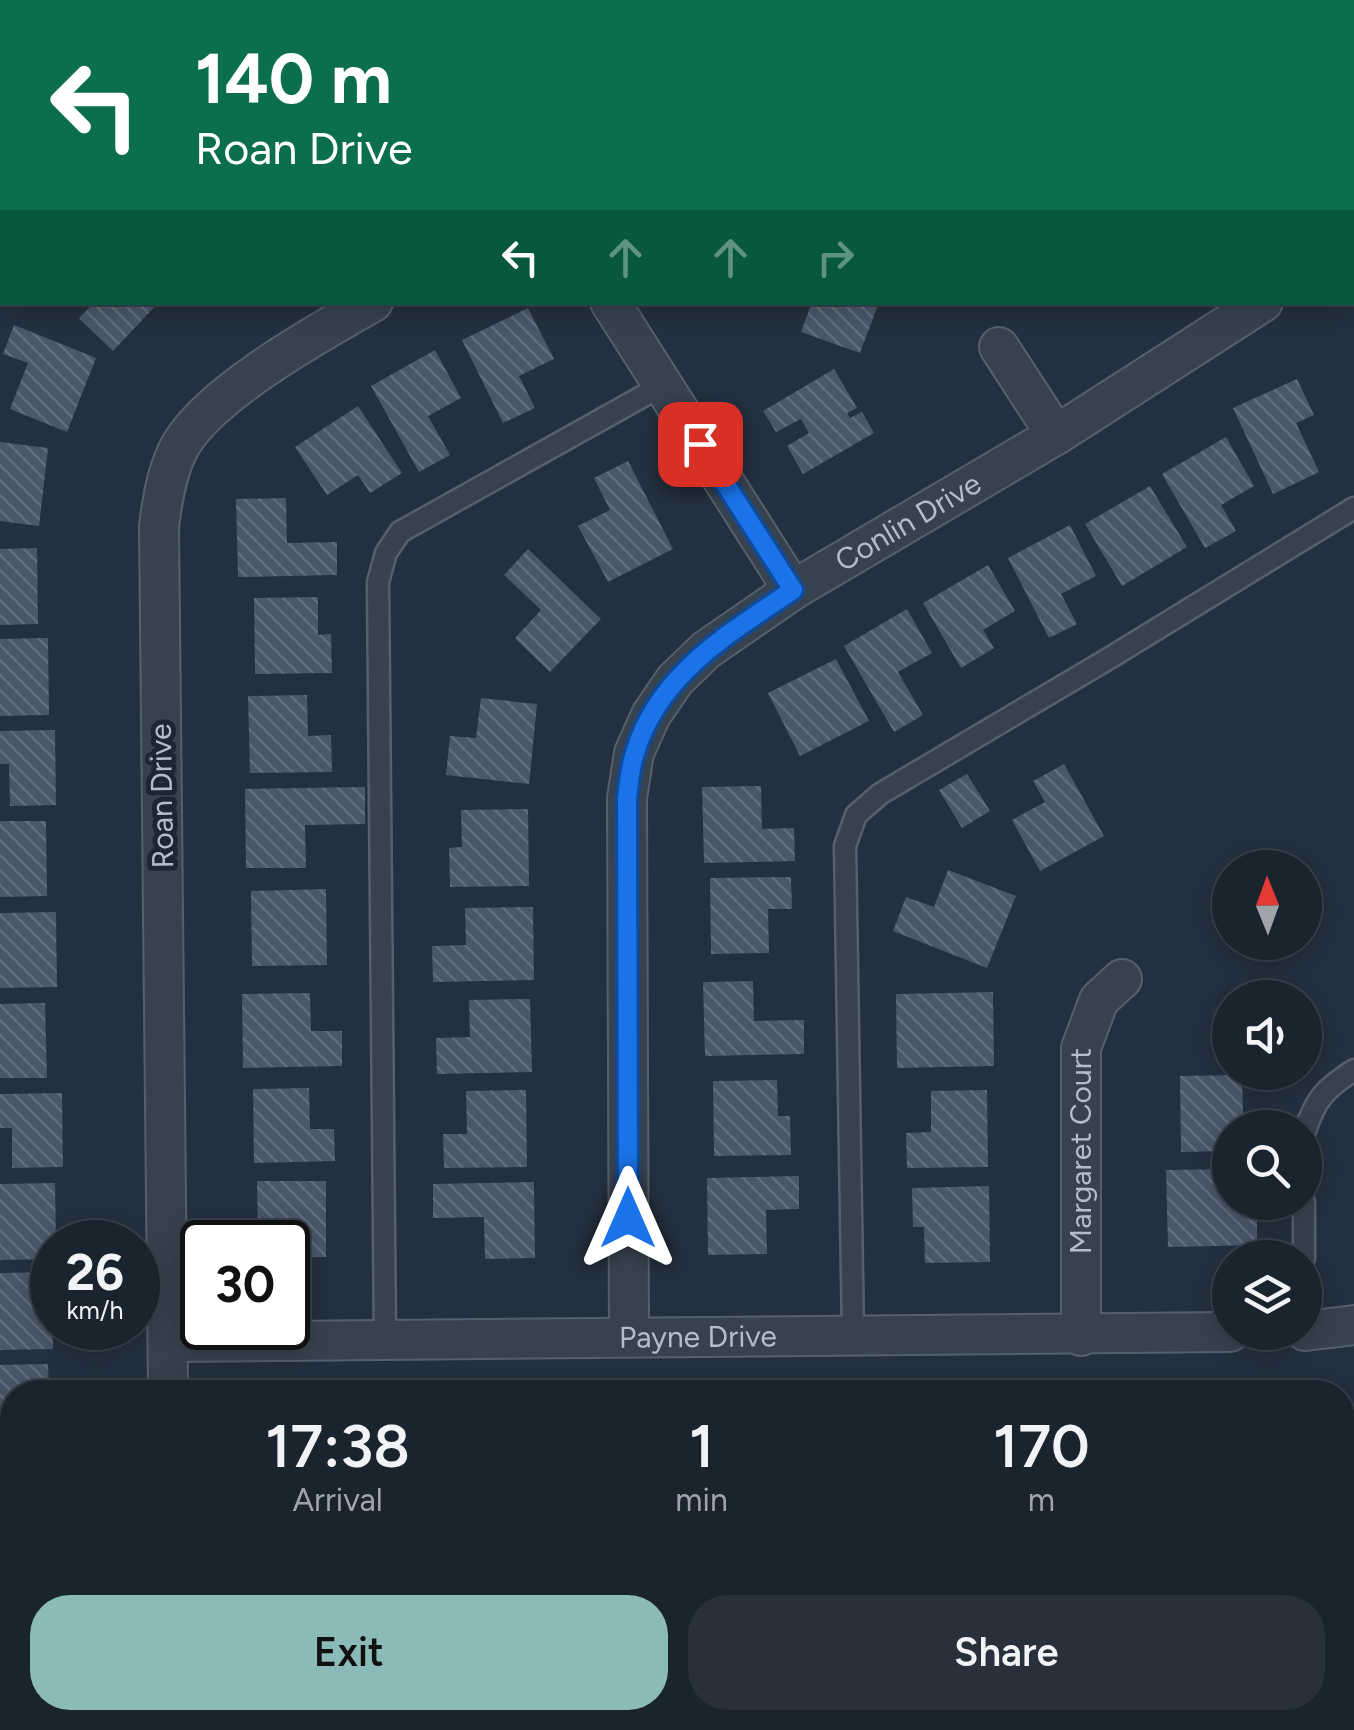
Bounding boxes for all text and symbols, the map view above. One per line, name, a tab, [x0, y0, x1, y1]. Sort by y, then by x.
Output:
text: 140 m	[195, 36, 392, 121]
icon: left	[30, 40, 160, 170]
text: Roan Drive	[195, 121, 413, 175]
icon: left	[493, 230, 548, 285]
icon: ahead	[598, 230, 653, 285]
icon: ahead	[703, 230, 758, 285]
icon: right	[808, 230, 863, 285]
pin	[658, 402, 743, 487]
icon: arrive	[673, 417, 728, 472]
street label: Conlin Drive	[828, 464, 987, 579]
street label: Roan Drive	[142, 723, 181, 869]
north arrow	[1212, 850, 1322, 960]
map controls	[1212, 850, 1322, 1350]
button: sound	[1212, 980, 1322, 1090]
street label: Margaret Court	[1062, 1048, 1099, 1254]
button: search	[1212, 1110, 1322, 1220]
position arrow	[576, 1166, 680, 1270]
speed limit sign: 30	[180, 1220, 310, 1350]
button: layers	[1212, 1240, 1322, 1350]
text: 26	[66, 1242, 124, 1303]
text: km/h	[66, 1295, 124, 1325]
street label: Payne Drive	[619, 1317, 777, 1356]
text: 17:38	[265, 1410, 410, 1482]
text: 1	[689, 1410, 714, 1482]
text: 170	[993, 1410, 1090, 1482]
text: Arrival	[292, 1481, 383, 1519]
text: min	[675, 1481, 728, 1519]
text: m	[1028, 1481, 1055, 1519]
button: Exit	[30, 1595, 668, 1710]
button: Share	[688, 1595, 1325, 1710]

